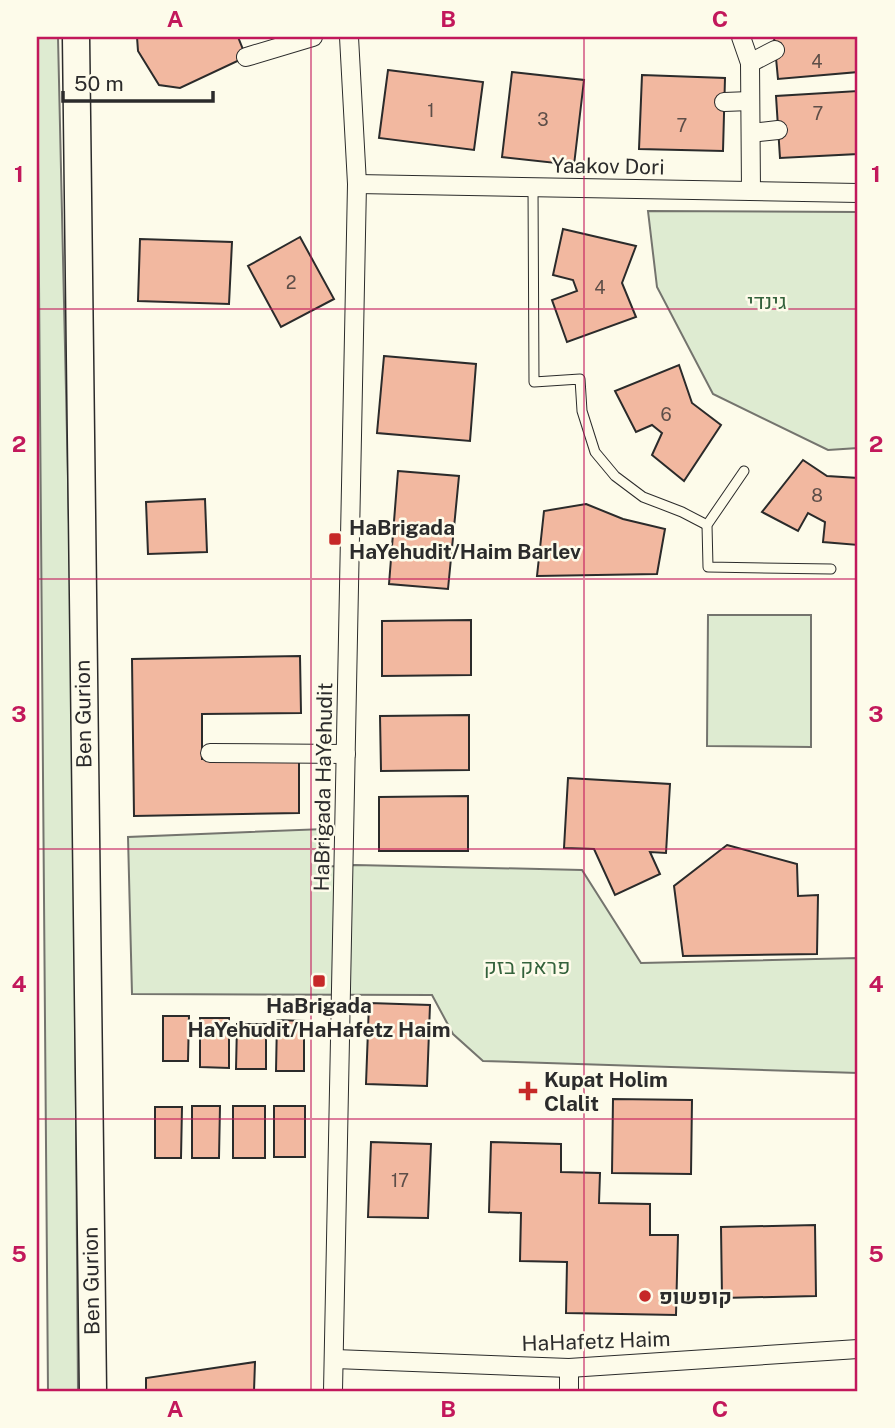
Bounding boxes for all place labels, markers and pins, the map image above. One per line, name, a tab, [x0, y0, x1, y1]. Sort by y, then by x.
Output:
place label: HaBrigada HaYehudit/Haim Barlev	[349, 515, 581, 564]
marker: HaBrigada HaYehudit/Haim Barlev	[327, 531, 343, 547]
marker: HaBrigada HaYehudit/HaHafetz Haim	[311, 973, 327, 989]
place label: HaBrigada HaYehudit/HaHafetz Haim	[187, 993, 451, 1042]
place label: Kupat Holim Clalit	[544, 1067, 668, 1116]
marker: Kupat Holim Clalit	[518, 1081, 538, 1101]
place label: קופשופ	[659, 1284, 732, 1309]
marker: קופשופ	[637, 1288, 653, 1304]

